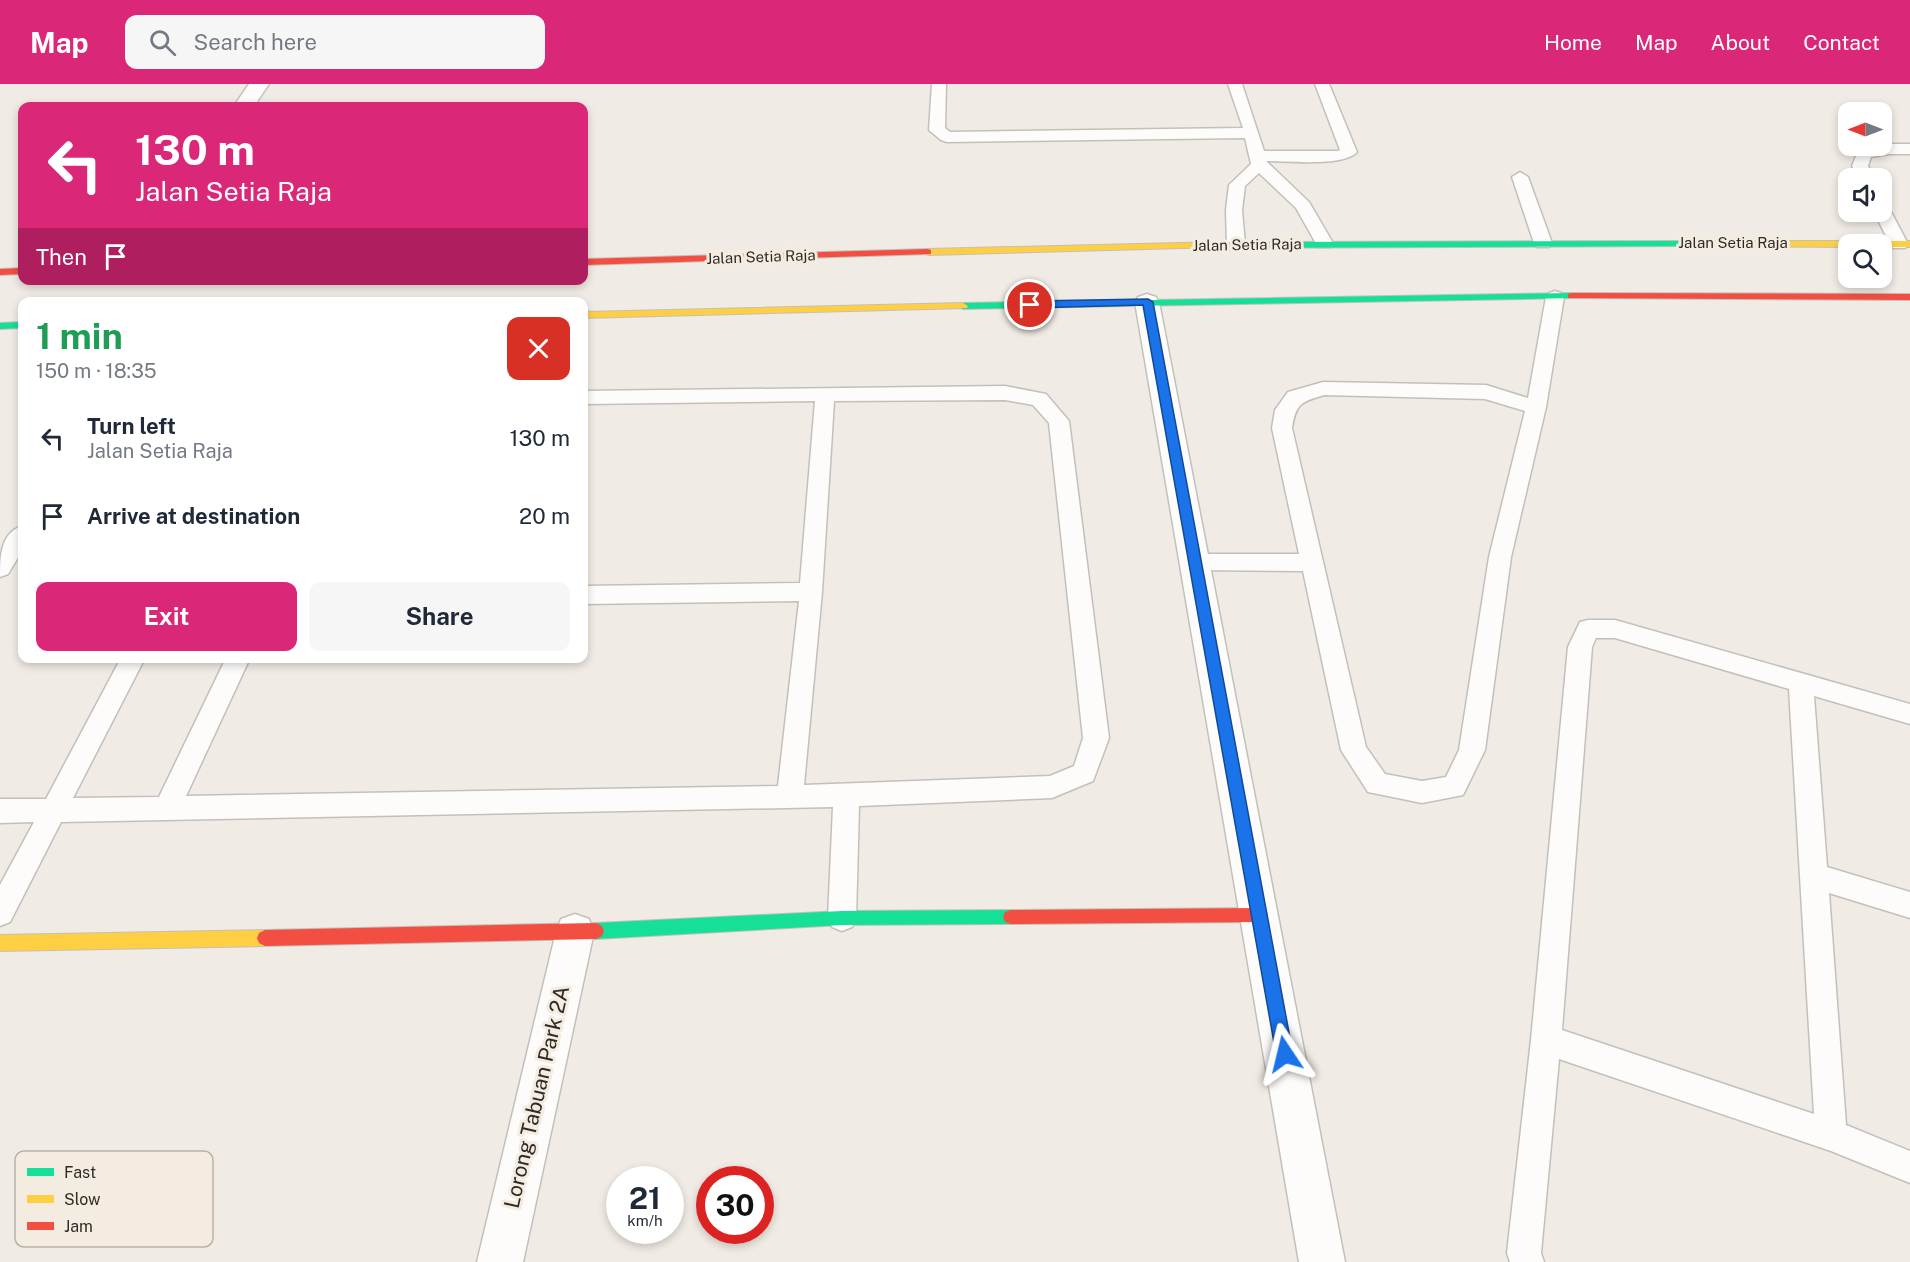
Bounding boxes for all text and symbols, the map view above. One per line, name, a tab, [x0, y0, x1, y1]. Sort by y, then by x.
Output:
search box	[125, 15, 545, 69]
text: Map	[30, 26, 89, 59]
icon: search	[146, 26, 179, 59]
text: Search here	[194, 29, 317, 55]
text: Home	[1544, 30, 1602, 55]
text: Map	[1635, 30, 1678, 55]
text: About	[1711, 30, 1770, 55]
text: Contact	[1803, 30, 1880, 55]
north arrow	[1838, 102, 1892, 156]
map controls	[1838, 102, 1892, 288]
text: 130 m	[135, 125, 255, 174]
icon: left	[36, 126, 114, 204]
button: sound	[1838, 168, 1892, 222]
text: Jalan Setia Raja	[135, 175, 332, 207]
street label: Jalan Setia Raja	[1678, 234, 1788, 251]
button: search	[1838, 234, 1892, 288]
street label: Jalan Setia Raja	[1192, 235, 1302, 254]
icon: arrive	[99, 240, 132, 273]
text: Then	[36, 244, 87, 270]
street label: Jalan Setia Raja	[706, 246, 816, 267]
pin	[1004, 279, 1055, 330]
icon: arrive	[1013, 288, 1046, 321]
text: 1 min	[36, 315, 123, 357]
button: close	[507, 317, 570, 380]
text: 150 m · 18:35	[36, 359, 157, 383]
text: Turn left	[87, 413, 176, 439]
icon: left	[36, 422, 69, 455]
text: 130 m	[509, 425, 570, 451]
text: Jalan Setia Raja	[87, 439, 233, 463]
icon: arrive	[36, 500, 69, 533]
text: Arrive at destination	[87, 503, 300, 529]
text: 20 m	[519, 503, 570, 529]
button: Exit	[36, 582, 297, 651]
button: Share	[309, 582, 570, 651]
street label: Lorong Tabuan Park 2A	[499, 983, 574, 1211]
position arrow	[1253, 1022, 1317, 1086]
legend	[15, 1151, 213, 1247]
text: Fast	[64, 1163, 96, 1182]
speed limit sign: 30	[696, 1166, 774, 1244]
text: 21	[629, 1180, 661, 1216]
text: Slow	[64, 1190, 101, 1209]
text: km/h	[627, 1212, 663, 1229]
text: Jam	[64, 1217, 93, 1236]

